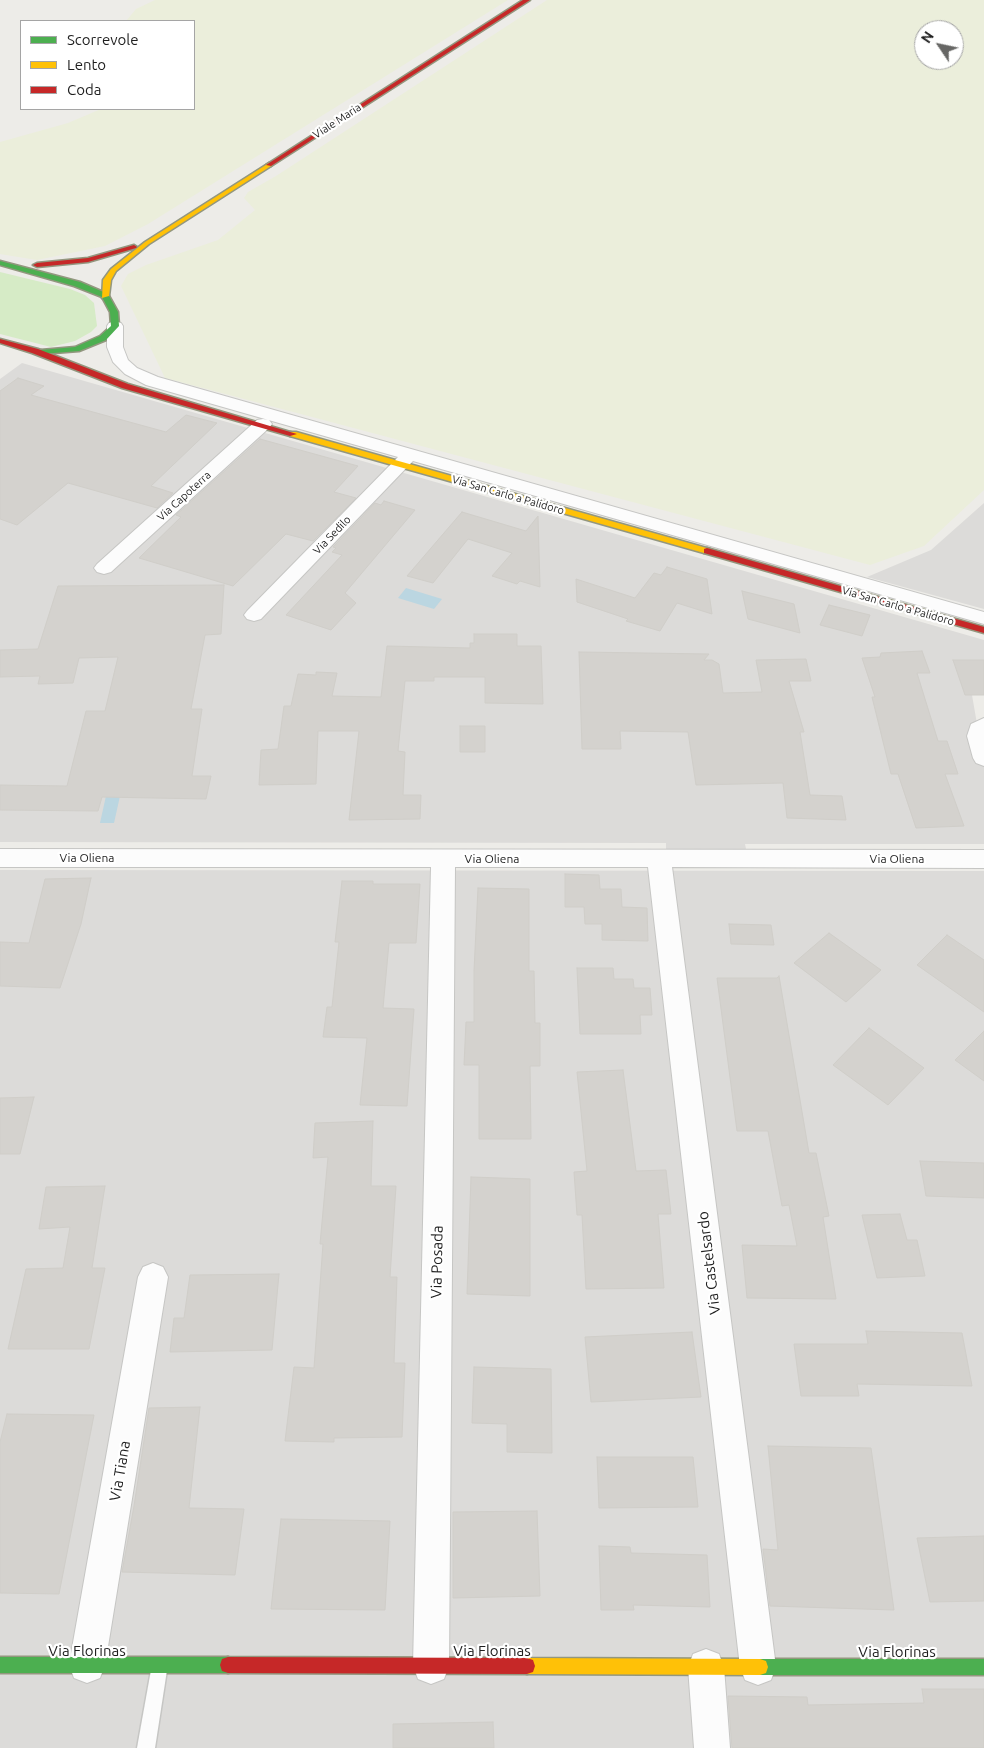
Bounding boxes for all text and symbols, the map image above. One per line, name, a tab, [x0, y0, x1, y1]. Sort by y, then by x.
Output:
legend	[20, 20, 195, 110]
north arrow	[914, 20, 964, 70]
text: N	[918, 28, 937, 46]
text: Scorrevole	[67, 31, 138, 48]
text: Lento	[67, 56, 106, 73]
text: Coda	[67, 81, 101, 98]
street label: Viale Maria	[310, 101, 364, 141]
street label: Via Capoterra	[154, 468, 214, 524]
street label: Via San Carlo a Palidoro	[450, 473, 566, 517]
street label: Via Sedilo	[310, 513, 354, 557]
street label: Via San Carlo a Palidoro	[840, 584, 956, 628]
street label: Via Oliena	[60, 851, 114, 865]
street label: Via Oliena	[465, 852, 519, 866]
street label: Via Oliena	[870, 852, 924, 866]
street label: Via Castelsardo	[694, 1210, 724, 1316]
street label: Via Posada	[427, 1225, 447, 1299]
street label: Via Tiana	[106, 1439, 134, 1503]
street label: Via Florinas	[48, 1642, 126, 1660]
street label: Via Florinas	[453, 1642, 531, 1660]
street label: Via Florinas	[858, 1643, 936, 1661]

